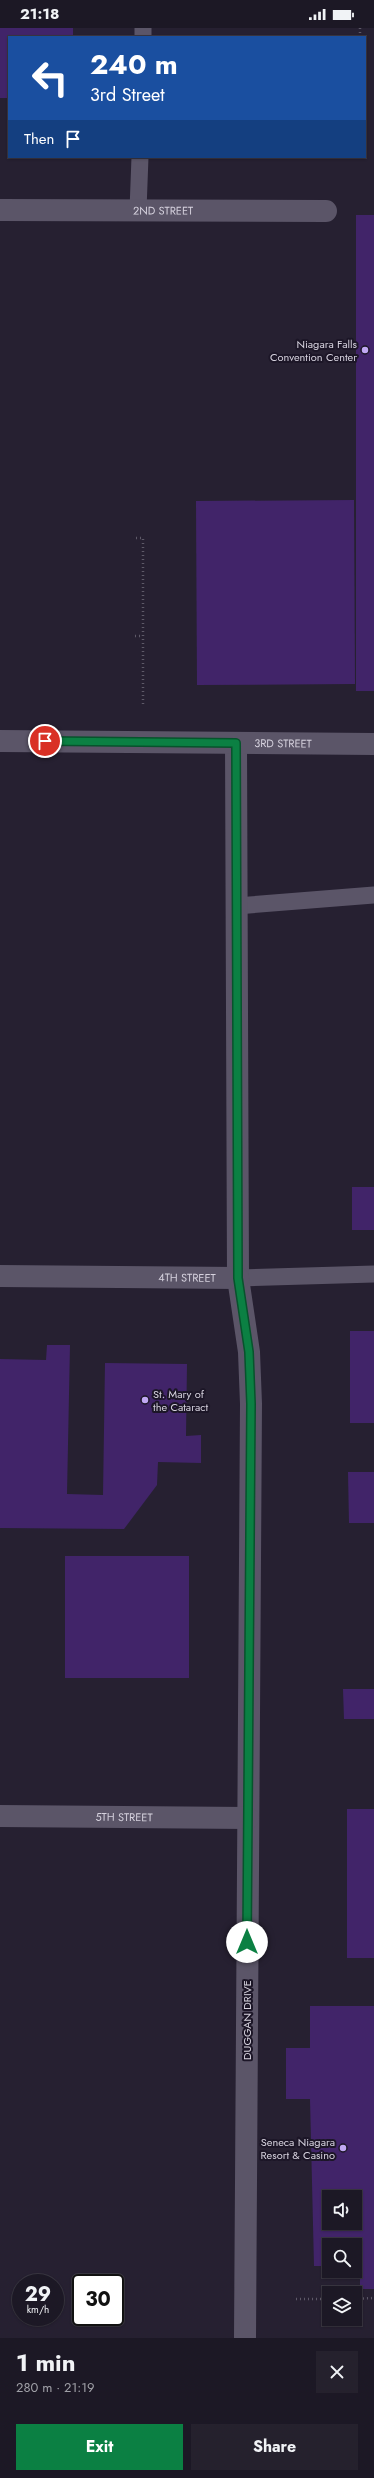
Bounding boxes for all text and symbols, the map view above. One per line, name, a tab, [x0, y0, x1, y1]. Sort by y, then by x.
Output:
text: 21:18	[20, 3, 59, 25]
text: 240 m	[90, 44, 178, 85]
icon: left	[24, 52, 76, 104]
text: 3rd Street	[90, 82, 165, 108]
text: Then	[24, 128, 54, 150]
icon: arrive	[62, 128, 84, 150]
street label: 2ND STREET	[133, 202, 193, 219]
place label: Niagara Falls Convention Center	[270, 336, 358, 365]
marker: Niagara Falls Convention Center	[360, 345, 370, 355]
pin	[28, 724, 62, 758]
icon: arrive	[34, 730, 56, 752]
street label: 3RD STREET	[254, 735, 312, 752]
street label: 4TH STREET	[158, 1269, 216, 1286]
place label: St. Mary of the Cataract	[153, 1386, 208, 1415]
marker: St. Mary of the Cataract	[140, 1395, 150, 1405]
street label: 5TH STREET	[95, 1809, 153, 1825]
position arrow	[226, 1921, 268, 1963]
street label: DUGGAN DRIVE	[239, 1980, 255, 2060]
place label: Seneca Niagara Resort & Casino	[260, 2134, 335, 2163]
marker: Seneca Niagara Resort & Casino	[338, 2143, 348, 2153]
map controls	[322, 2190, 362, 2326]
button: sound	[322, 2190, 362, 2230]
button: search	[322, 2238, 362, 2278]
speed limit sign: 30	[72, 2274, 124, 2326]
text: 29	[25, 2280, 51, 2309]
button: layers	[322, 2286, 362, 2326]
text: km/h	[27, 2302, 49, 2317]
text: 1 min	[16, 2345, 76, 2380]
button: close	[316, 2351, 358, 2393]
text: 280 m · 21:19	[16, 2378, 95, 2397]
button: Exit	[16, 2424, 183, 2470]
button: Share	[191, 2424, 358, 2470]

